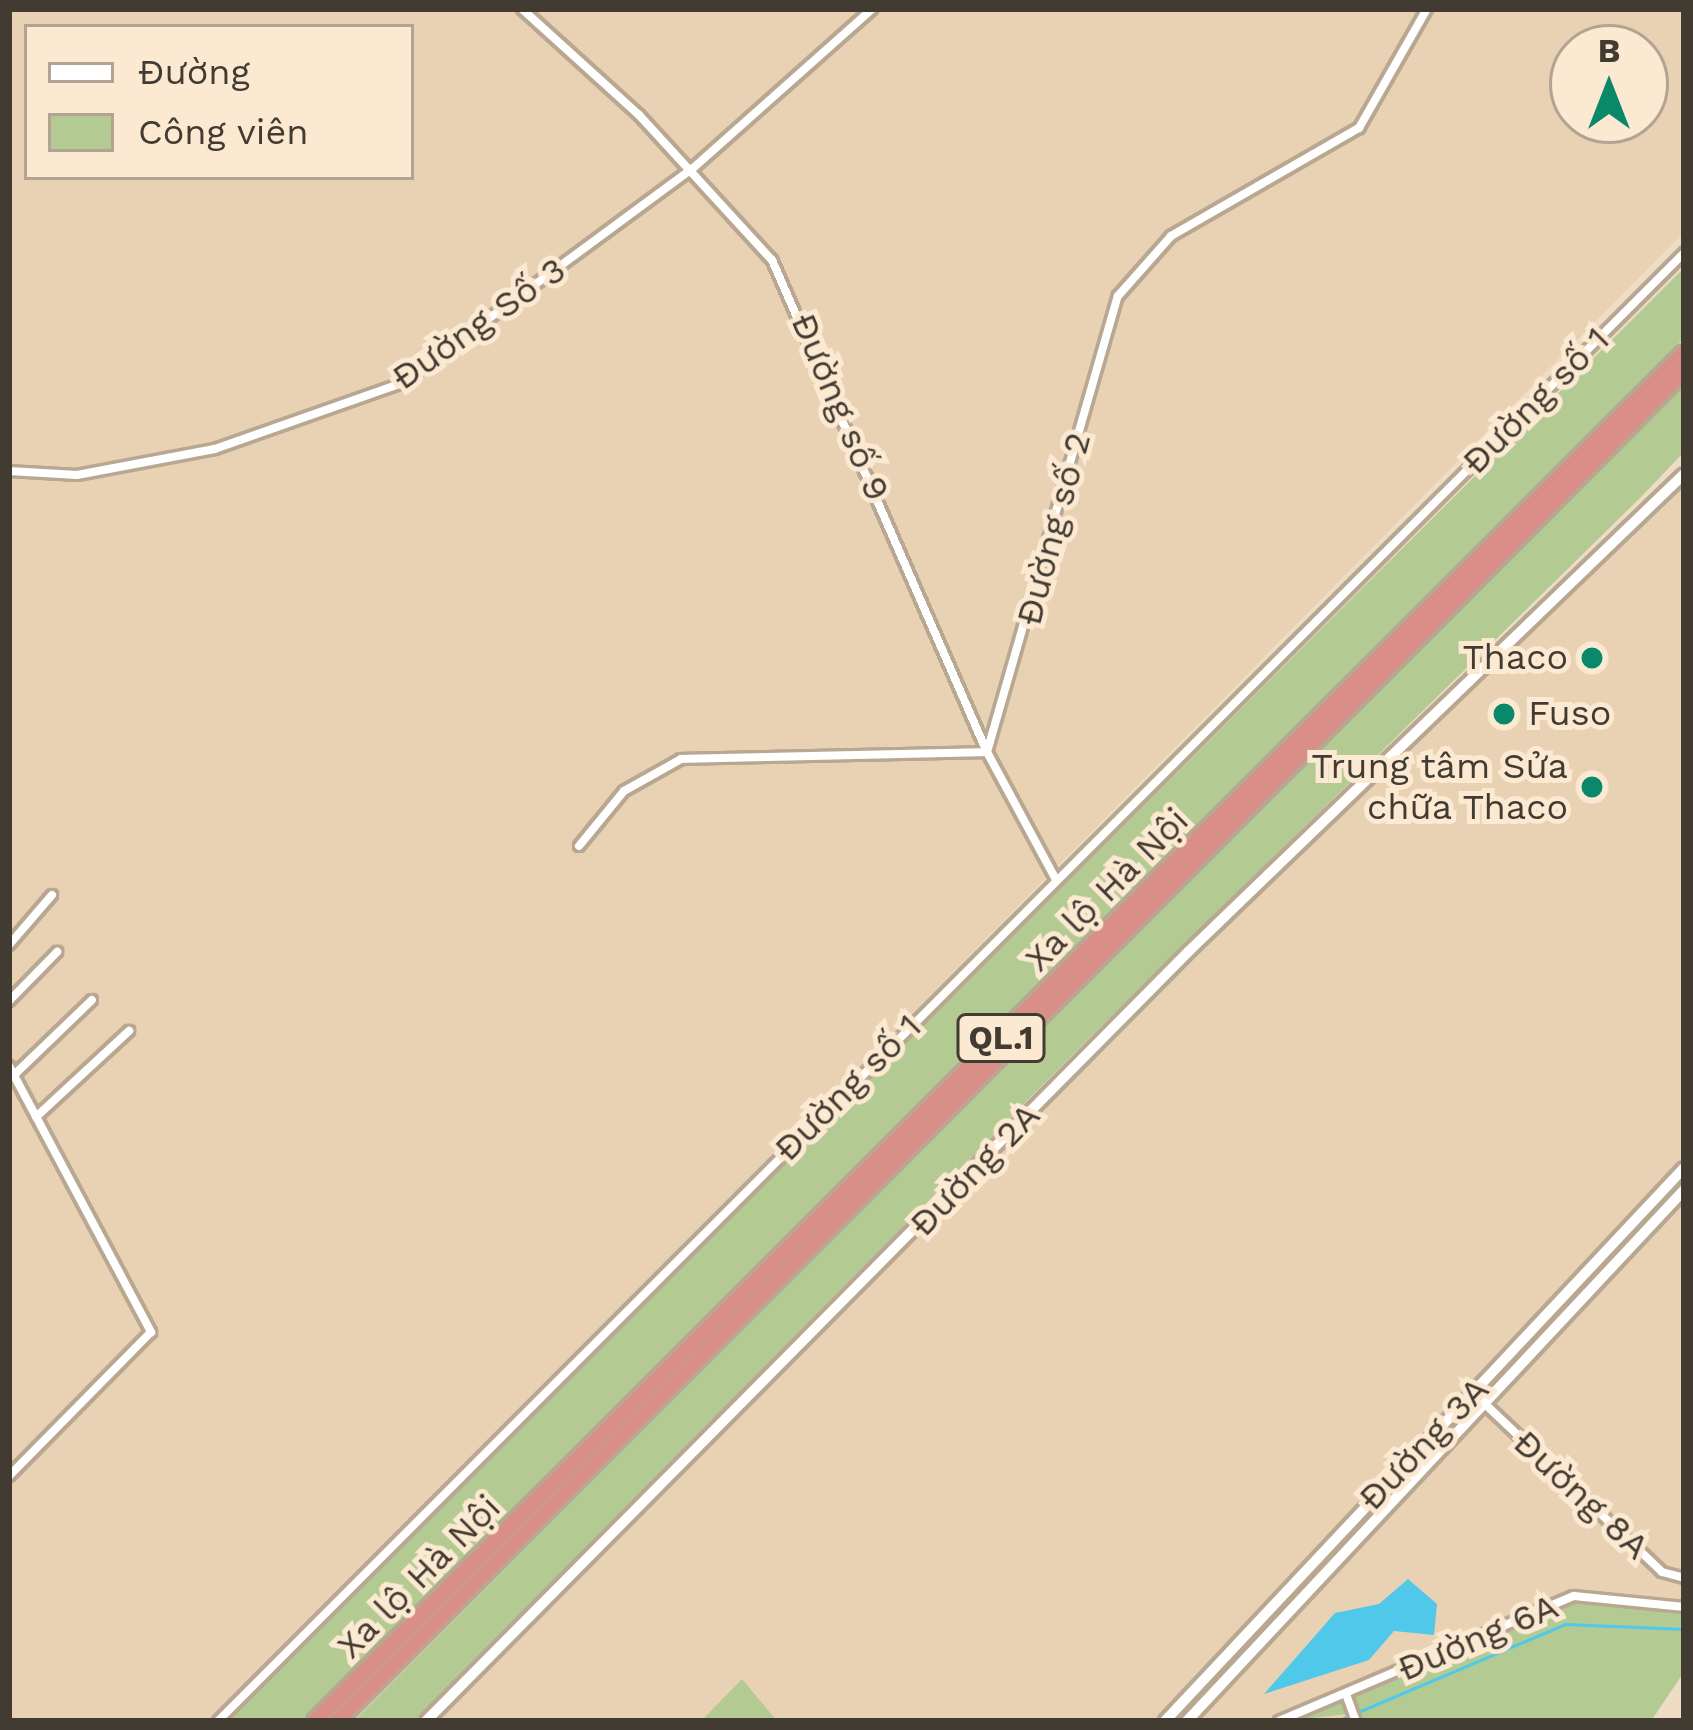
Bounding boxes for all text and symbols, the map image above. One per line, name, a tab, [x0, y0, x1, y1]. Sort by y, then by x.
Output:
legend	[24, 24, 414, 180]
north arrow	[1549, 24, 1669, 144]
text: B	[1598, 31, 1620, 70]
text: Đường	[138, 51, 250, 93]
text: Công viên	[138, 111, 308, 153]
street label: Đường Số 3	[384, 248, 574, 400]
street label: Đường số 9	[781, 307, 899, 507]
street label: Đường số 1	[1453, 318, 1619, 484]
street label: Đường số 2	[1008, 428, 1100, 630]
place label: Thaco	[1463, 636, 1568, 680]
marker: Thaco	[1579, 645, 1605, 671]
place label: Fuso	[1528, 692, 1611, 736]
marker: Fuso	[1491, 701, 1517, 727]
place label: Trung tâm Sửa chữa Thaco	[1311, 744, 1568, 829]
marker: Trung tâm Sửa chữa Thaco	[1579, 774, 1605, 800]
street label: Xa lộ Hà Nội	[1016, 799, 1198, 981]
street label: Đường số 1	[765, 1005, 931, 1171]
road number: QL.1	[956, 1011, 1046, 1065]
street label: Đường 2A	[901, 1094, 1049, 1246]
street label: Đường 3A	[1350, 1368, 1498, 1520]
street label: Đường 8A	[1504, 1421, 1658, 1569]
street label: Xa lộ Hà Nội	[328, 1486, 510, 1668]
street label: Đường 6A	[1391, 1585, 1565, 1691]

